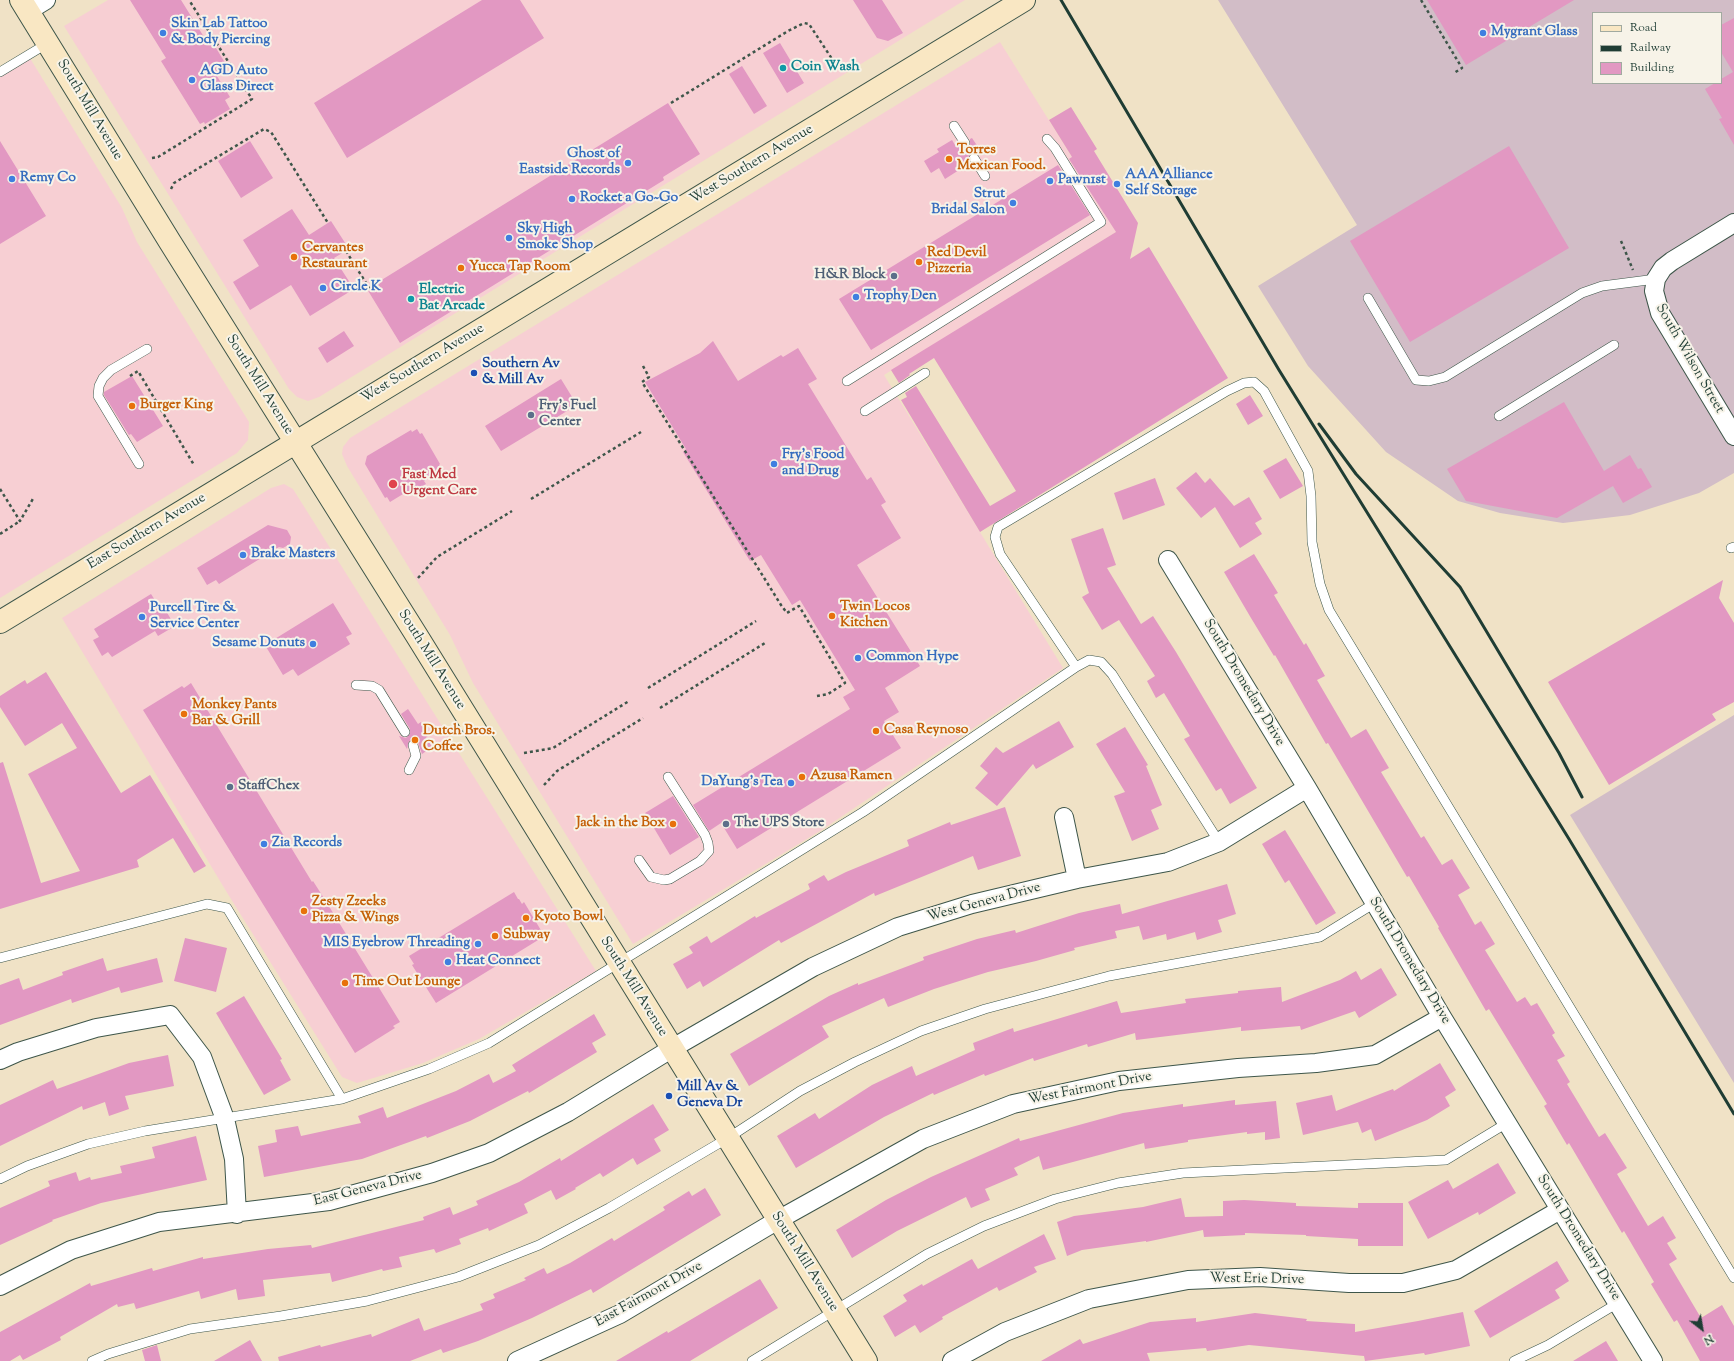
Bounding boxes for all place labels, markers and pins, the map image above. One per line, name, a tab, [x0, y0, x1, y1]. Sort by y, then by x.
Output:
place label: Skin Lab Tattoo & Body Piercing	[171, 17, 270, 50]
place label: Mygrant Glass	[1491, 25, 1578, 41]
marker: Skin Lab Tattoo & Body Piercing	[158, 28, 168, 38]
marker: Mygrant Glass	[1478, 28, 1488, 38]
place label: Coin Wash	[791, 60, 860, 76]
marker: Coin Wash	[778, 63, 788, 73]
place label: AGD Auto Glass Direct	[200, 64, 274, 96]
marker: AGD Auto Glass Direct	[187, 75, 197, 85]
place label: Torres Mexican Food.	[957, 143, 1046, 176]
place label: Ghost of Eastside Records	[519, 147, 620, 180]
marker: Torres Mexican Food.	[944, 154, 954, 164]
marker: Ghost of Eastside Records	[623, 158, 633, 168]
place label: AAA Alliance Self Storage	[1125, 168, 1213, 200]
place label: Remy Co	[20, 171, 76, 187]
place label: Pawn1st	[1058, 173, 1106, 189]
marker: Remy Co	[7, 174, 17, 184]
marker: Pawn1st	[1045, 176, 1055, 186]
marker: AAA Alliance Self Storage	[1112, 179, 1122, 189]
place label: Strut Bridal Salon	[931, 187, 1005, 220]
place label: Rocket a Go~Go	[580, 191, 678, 207]
marker: Rocket a Go~Go	[567, 194, 577, 204]
marker: Strut Bridal Salon	[1008, 198, 1018, 208]
place label: Sky High Smoke Shop	[517, 222, 593, 254]
marker: Sky High Smoke Shop	[504, 233, 514, 243]
place label: Cervantes Restaurant	[302, 241, 367, 274]
place label: Red Devil Pizzeria	[927, 246, 987, 278]
marker: Cervantes Restaurant	[289, 252, 299, 262]
marker: Red Devil Pizzeria	[914, 257, 924, 267]
place label: Yucca Tap Room	[469, 260, 570, 276]
marker: Yucca Tap Room	[456, 263, 466, 273]
place label: H&R Block	[815, 268, 886, 284]
marker: H&R Block	[889, 271, 899, 281]
place label: Circle K	[331, 280, 381, 296]
marker: Circle K	[318, 283, 328, 293]
place label: Electric Bat Arcade	[419, 283, 485, 316]
place label: Trophy Den	[864, 289, 937, 305]
marker: Trophy Den	[851, 292, 861, 302]
marker: Electric Bat Arcade	[406, 294, 416, 304]
place label: Southern Av & Mill Av	[482, 357, 560, 390]
marker: Southern Av & Mill Av	[469, 368, 479, 378]
place label: Burger King	[140, 398, 213, 414]
place label: Fry's Fuel Center	[539, 399, 596, 432]
marker: Burger King	[127, 401, 137, 411]
marker: Fry's Fuel Center	[526, 410, 536, 420]
place label: Fry's Food and Drug	[782, 448, 844, 480]
marker: Fry's Food and Drug	[769, 459, 779, 469]
place label: Fast Med Urgent Care	[402, 468, 477, 500]
marker: Fast Med Urgent Care	[387, 478, 399, 490]
place label: Brake Masters	[251, 547, 335, 563]
marker: Brake Masters	[238, 550, 248, 560]
place label: Twin Locos Kitchen	[840, 600, 910, 632]
place label: Purcell Tire & Service Center	[150, 601, 239, 634]
marker: Twin Locos Kitchen	[827, 611, 837, 621]
marker: Purcell Tire & Service Center	[137, 612, 147, 622]
place label: Sesame Donuts	[212, 636, 305, 652]
marker: Sesame Donuts	[308, 639, 318, 649]
place label: Common Hype	[866, 650, 959, 666]
marker: Common Hype	[853, 653, 863, 663]
place label: Monkey Pants Bar & Grill	[192, 698, 277, 730]
marker: Monkey Pants Bar & Grill	[179, 709, 189, 719]
place label: Casa Reynoso	[884, 723, 968, 739]
place label: Dutch Bros. Coffee	[423, 724, 495, 756]
marker: Casa Reynoso	[871, 726, 881, 736]
marker: Dutch Bros. Coffee	[410, 735, 420, 745]
place label: Azusa Ramen	[810, 769, 892, 785]
marker: Azusa Ramen	[797, 772, 807, 782]
place label: DaYung's Tea	[701, 775, 783, 791]
marker: DaYung's Tea	[786, 778, 796, 788]
place label: StaffChex	[238, 779, 300, 795]
marker: StaffChex	[225, 782, 235, 792]
place label: Jack in the Box	[576, 816, 665, 832]
place label: The UPS Store	[734, 816, 825, 832]
marker: Jack in the Box	[668, 819, 678, 829]
marker: The UPS Store	[721, 819, 731, 829]
place label: Zia Records	[272, 836, 342, 852]
marker: Zia Records	[259, 839, 269, 849]
place label: Zesty Zzeeks Pizza & Wings	[312, 895, 399, 928]
marker: Zesty Zzeeks Pizza & Wings	[299, 906, 309, 916]
place label: Kyoto Bowl	[534, 910, 603, 926]
marker: Kyoto Bowl	[521, 913, 531, 923]
place label: Subway	[503, 928, 550, 944]
marker: Subway	[490, 931, 500, 941]
place label: MIS Eyebrow Threading	[323, 936, 470, 952]
marker: MIS Eyebrow Threading	[473, 939, 483, 949]
place label: Heat Connect	[456, 954, 540, 970]
marker: Heat Connect	[443, 957, 453, 967]
place label: Time Out Lounge	[353, 975, 460, 991]
marker: Time Out Lounge	[340, 978, 350, 988]
place label: Mill Av & Geneva Dr	[677, 1080, 743, 1112]
marker: Mill Av & Geneva Dr	[664, 1091, 674, 1101]

